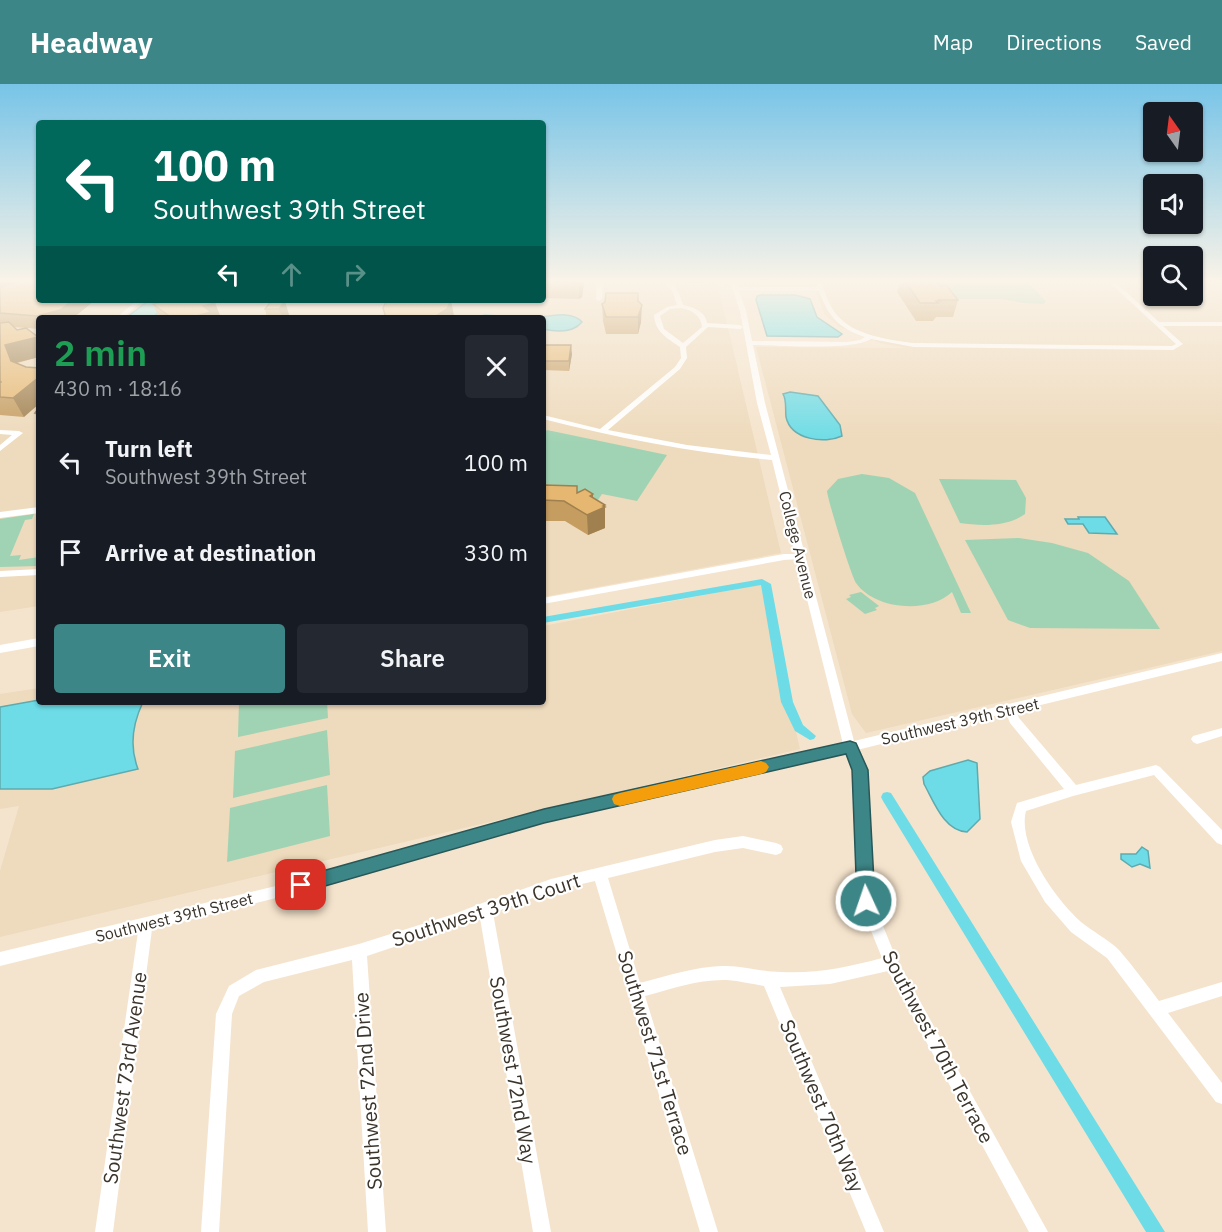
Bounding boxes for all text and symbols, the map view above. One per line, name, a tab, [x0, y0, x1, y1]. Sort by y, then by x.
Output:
text: Headway	[30, 24, 153, 61]
text: Map	[933, 28, 973, 56]
text: Directions	[1006, 28, 1102, 56]
text: Saved	[1135, 28, 1192, 56]
north arrow	[1143, 102, 1203, 162]
map controls	[1143, 102, 1203, 306]
text: 100 m	[153, 138, 276, 193]
icon: left	[54, 144, 132, 222]
button: sound	[1143, 174, 1203, 234]
text: Southwest 39th Street	[153, 191, 426, 226]
button: search	[1143, 246, 1203, 306]
icon: left	[212, 258, 245, 291]
icon: ahead	[275, 258, 308, 291]
icon: right	[338, 258, 371, 291]
text: 2 min	[54, 329, 147, 376]
button: close	[465, 335, 528, 398]
text: 430 m · 18:16	[54, 375, 182, 402]
text: Turn left	[105, 434, 193, 463]
icon: left	[54, 446, 87, 479]
text: 100 m	[464, 448, 528, 477]
text: Southwest 39th Street	[105, 463, 307, 490]
street label: College Avenue	[775, 489, 821, 601]
icon: arrive	[54, 536, 87, 569]
text: Arrive at destination	[105, 538, 316, 567]
text: 330 m	[464, 538, 528, 567]
button: Exit	[54, 624, 285, 693]
button: Share	[297, 624, 528, 693]
street label: Southwest 39th Street	[879, 693, 1041, 749]
pin	[275, 859, 326, 910]
street label: Southwest 39th Court	[388, 866, 583, 953]
icon: arrive	[284, 868, 317, 901]
position arrow	[834, 869, 898, 933]
street label: Southwest 39th Street	[93, 888, 255, 946]
street label: Southwest 70th Terrace	[876, 946, 1001, 1148]
street label: Southwest 71st Terrace	[611, 947, 699, 1159]
street label: Southwest 73rd Avenue	[96, 970, 153, 1186]
street label: Southwest 72nd Way	[484, 974, 543, 1166]
street label: Southwest 72nd Drive	[347, 991, 388, 1191]
street label: Southwest 70th Way	[774, 1015, 871, 1196]

